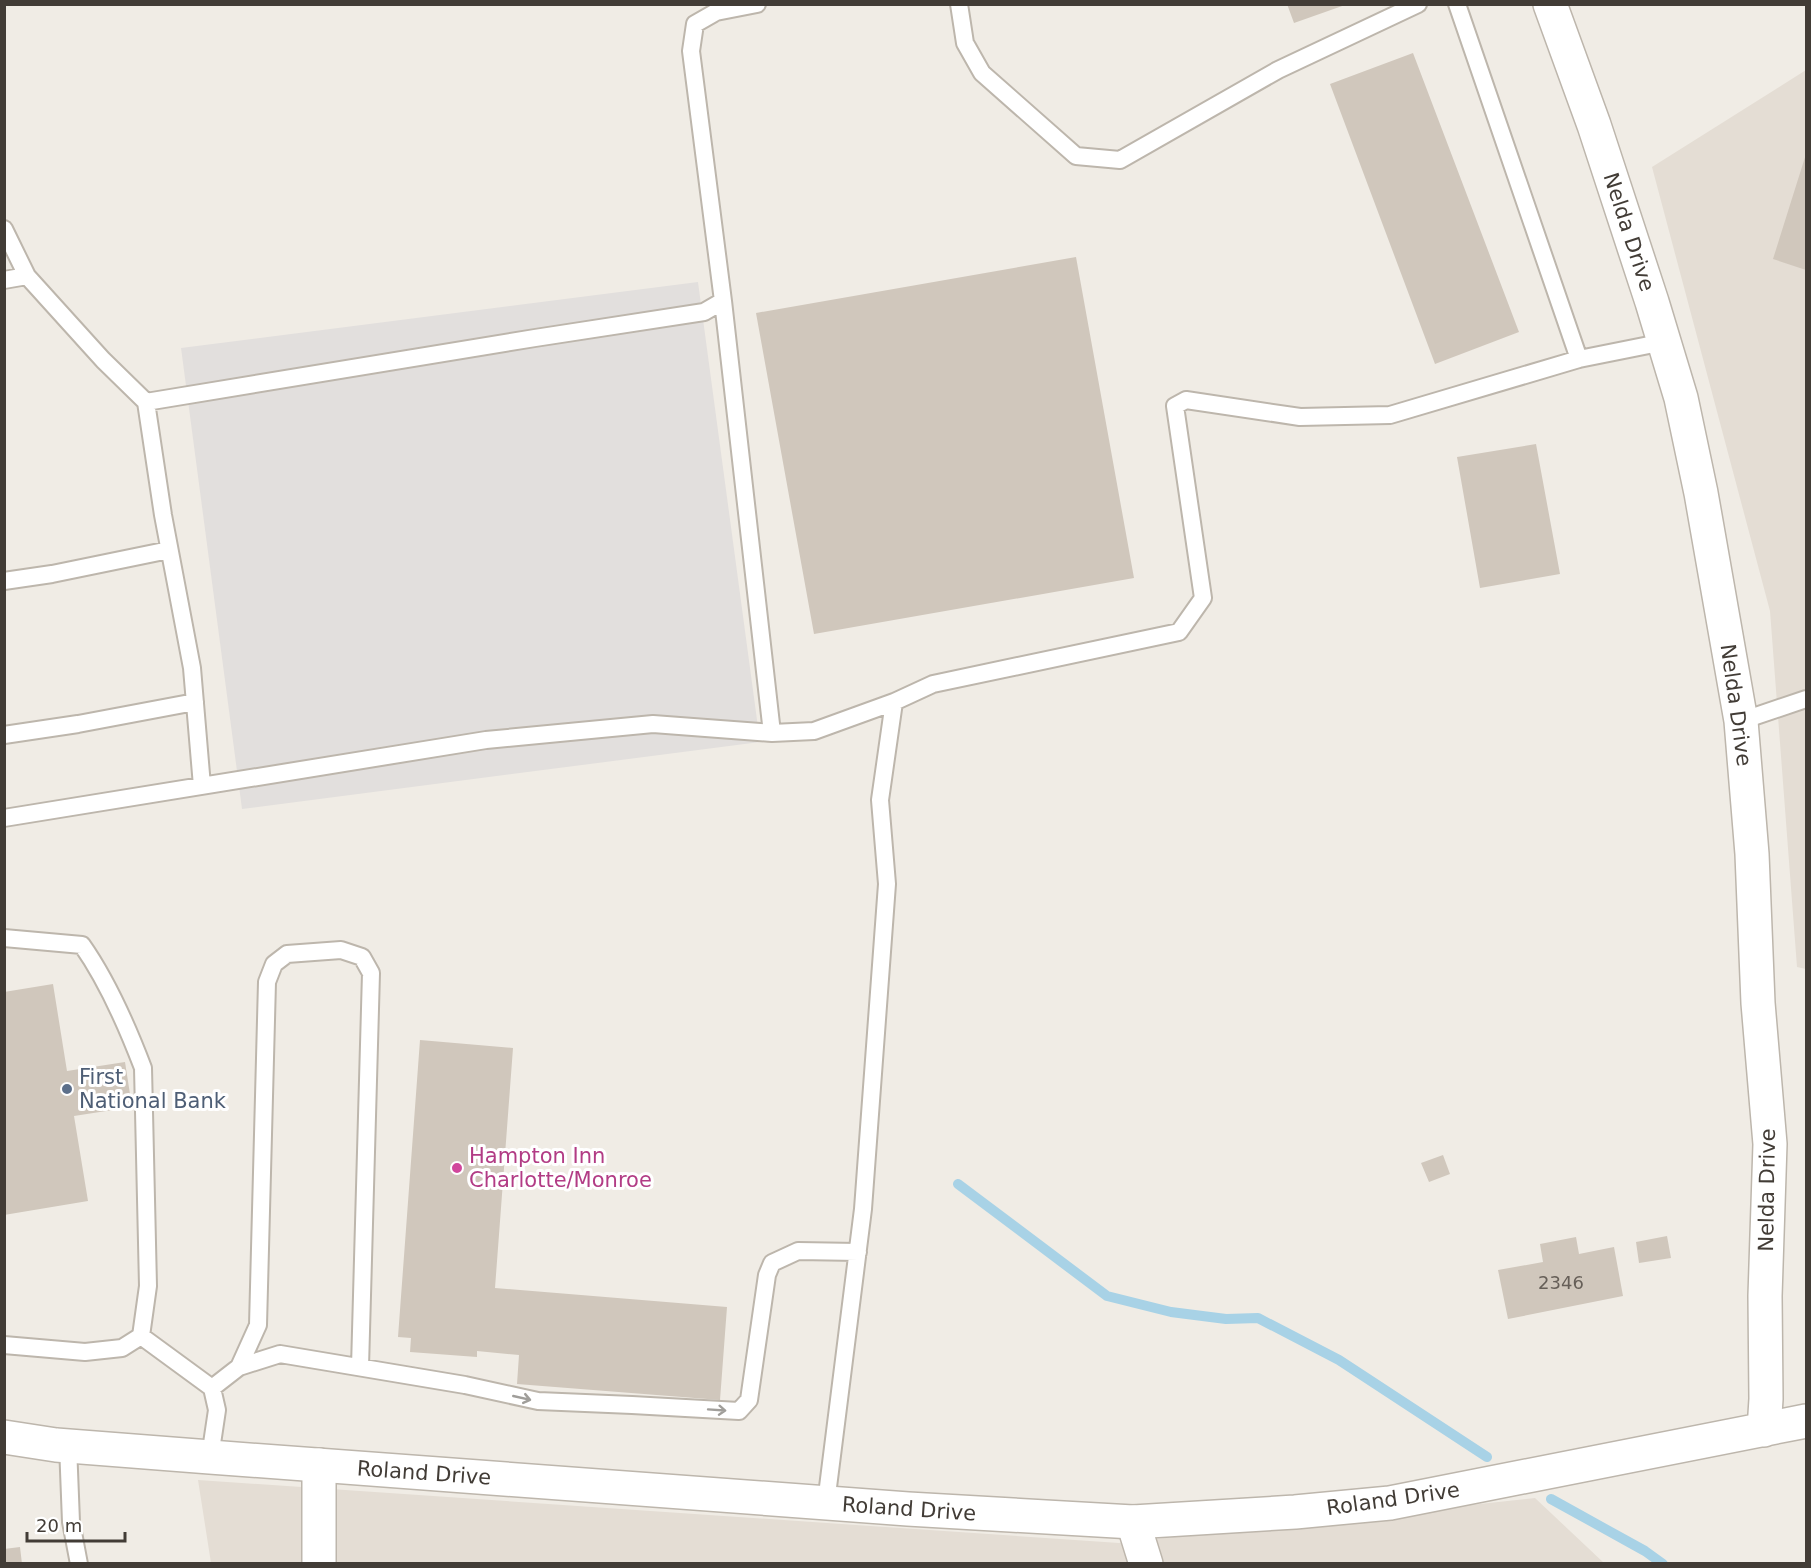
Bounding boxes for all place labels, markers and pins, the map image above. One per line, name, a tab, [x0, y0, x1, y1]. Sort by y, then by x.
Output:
place label: First National Bank	[79, 1065, 227, 1113]
marker: First National Bank	[60, 1082, 74, 1096]
place label: Hampton Inn Charlotte/Monroe	[469, 1144, 652, 1192]
marker: Hampton Inn Charlotte/Monroe	[450, 1161, 464, 1175]

